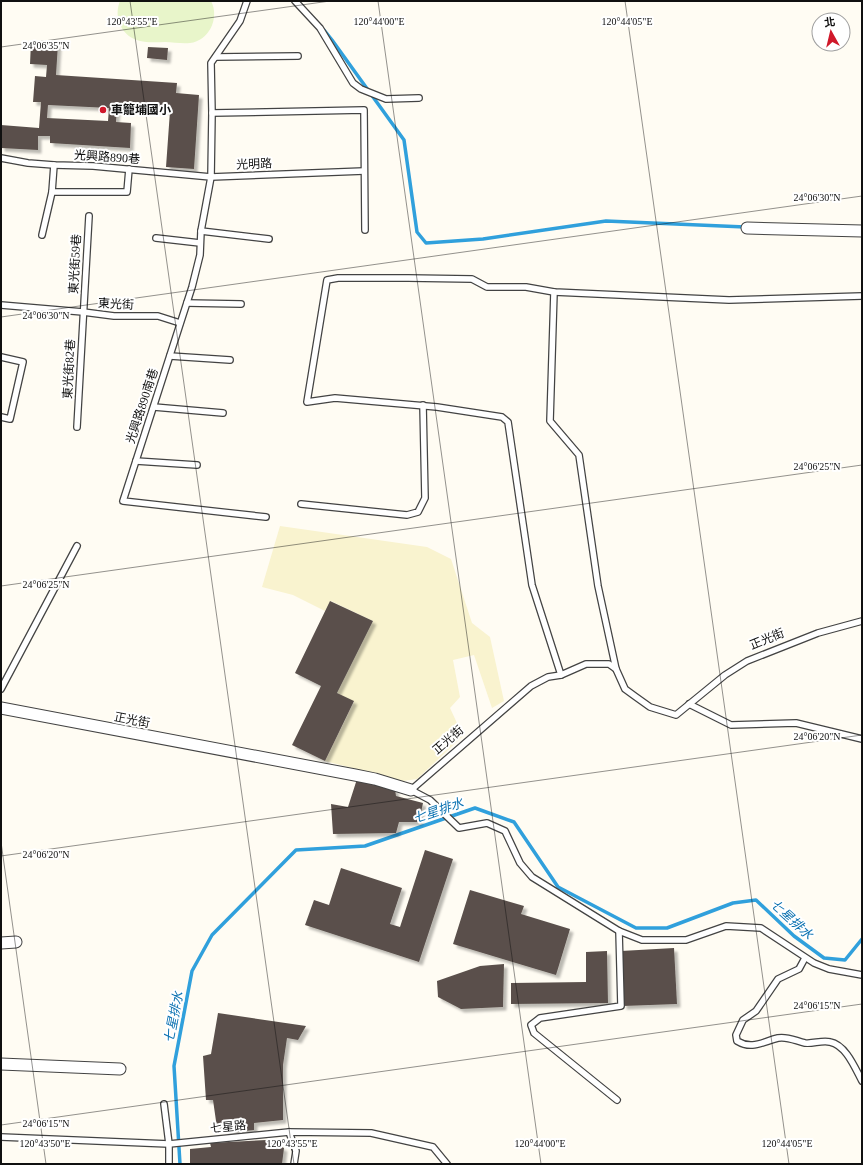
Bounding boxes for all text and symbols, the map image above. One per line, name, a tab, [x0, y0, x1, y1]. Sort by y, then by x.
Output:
north arrow	[811, 12, 851, 52]
text: 北	[823, 15, 836, 29]
text: 120°43'55"E	[107, 16, 158, 27]
text: 120°44'00"E	[354, 16, 405, 27]
text: 120°44'05"E	[602, 16, 653, 27]
text: 24°06'35"N	[22, 40, 70, 51]
place label: 車籠埔國小	[111, 103, 171, 117]
marker: 車籠埔國小	[98, 105, 108, 115]
street label: 光興路890巷	[74, 148, 140, 166]
street label: 光明路	[236, 156, 272, 172]
text: 24°06'30"N	[793, 192, 841, 203]
street label: 東光街59巷	[66, 234, 84, 294]
street label: 東光街	[98, 296, 134, 312]
text: 24°06'30"N	[22, 310, 70, 321]
street label: 東光街82巷	[60, 339, 78, 399]
street label: 光興路890南巷	[123, 367, 161, 445]
text: 24°06'25"N	[793, 461, 841, 472]
text: 24°06'25"N	[22, 579, 70, 590]
street label: 正光街	[748, 626, 786, 652]
street label: 正光街	[113, 710, 151, 730]
street label: 正光街	[430, 723, 466, 757]
text: 24°06'20"N	[793, 731, 841, 742]
water label: 七星排水	[411, 795, 466, 826]
text: 24°06'20"N	[22, 849, 70, 860]
water label: 七星排水	[767, 896, 817, 943]
water label: 七星排水	[161, 989, 186, 1044]
text: 24°06'15"N	[793, 1000, 841, 1011]
text: 24°06'15"N	[22, 1118, 70, 1129]
street label: 七星路	[209, 1118, 247, 1136]
text: 120°43'50"E	[20, 1138, 71, 1149]
text: 120°43'55"E	[267, 1138, 318, 1149]
text: 120°44'00"E	[515, 1138, 566, 1149]
text: 120°44'05"E	[762, 1138, 813, 1149]

